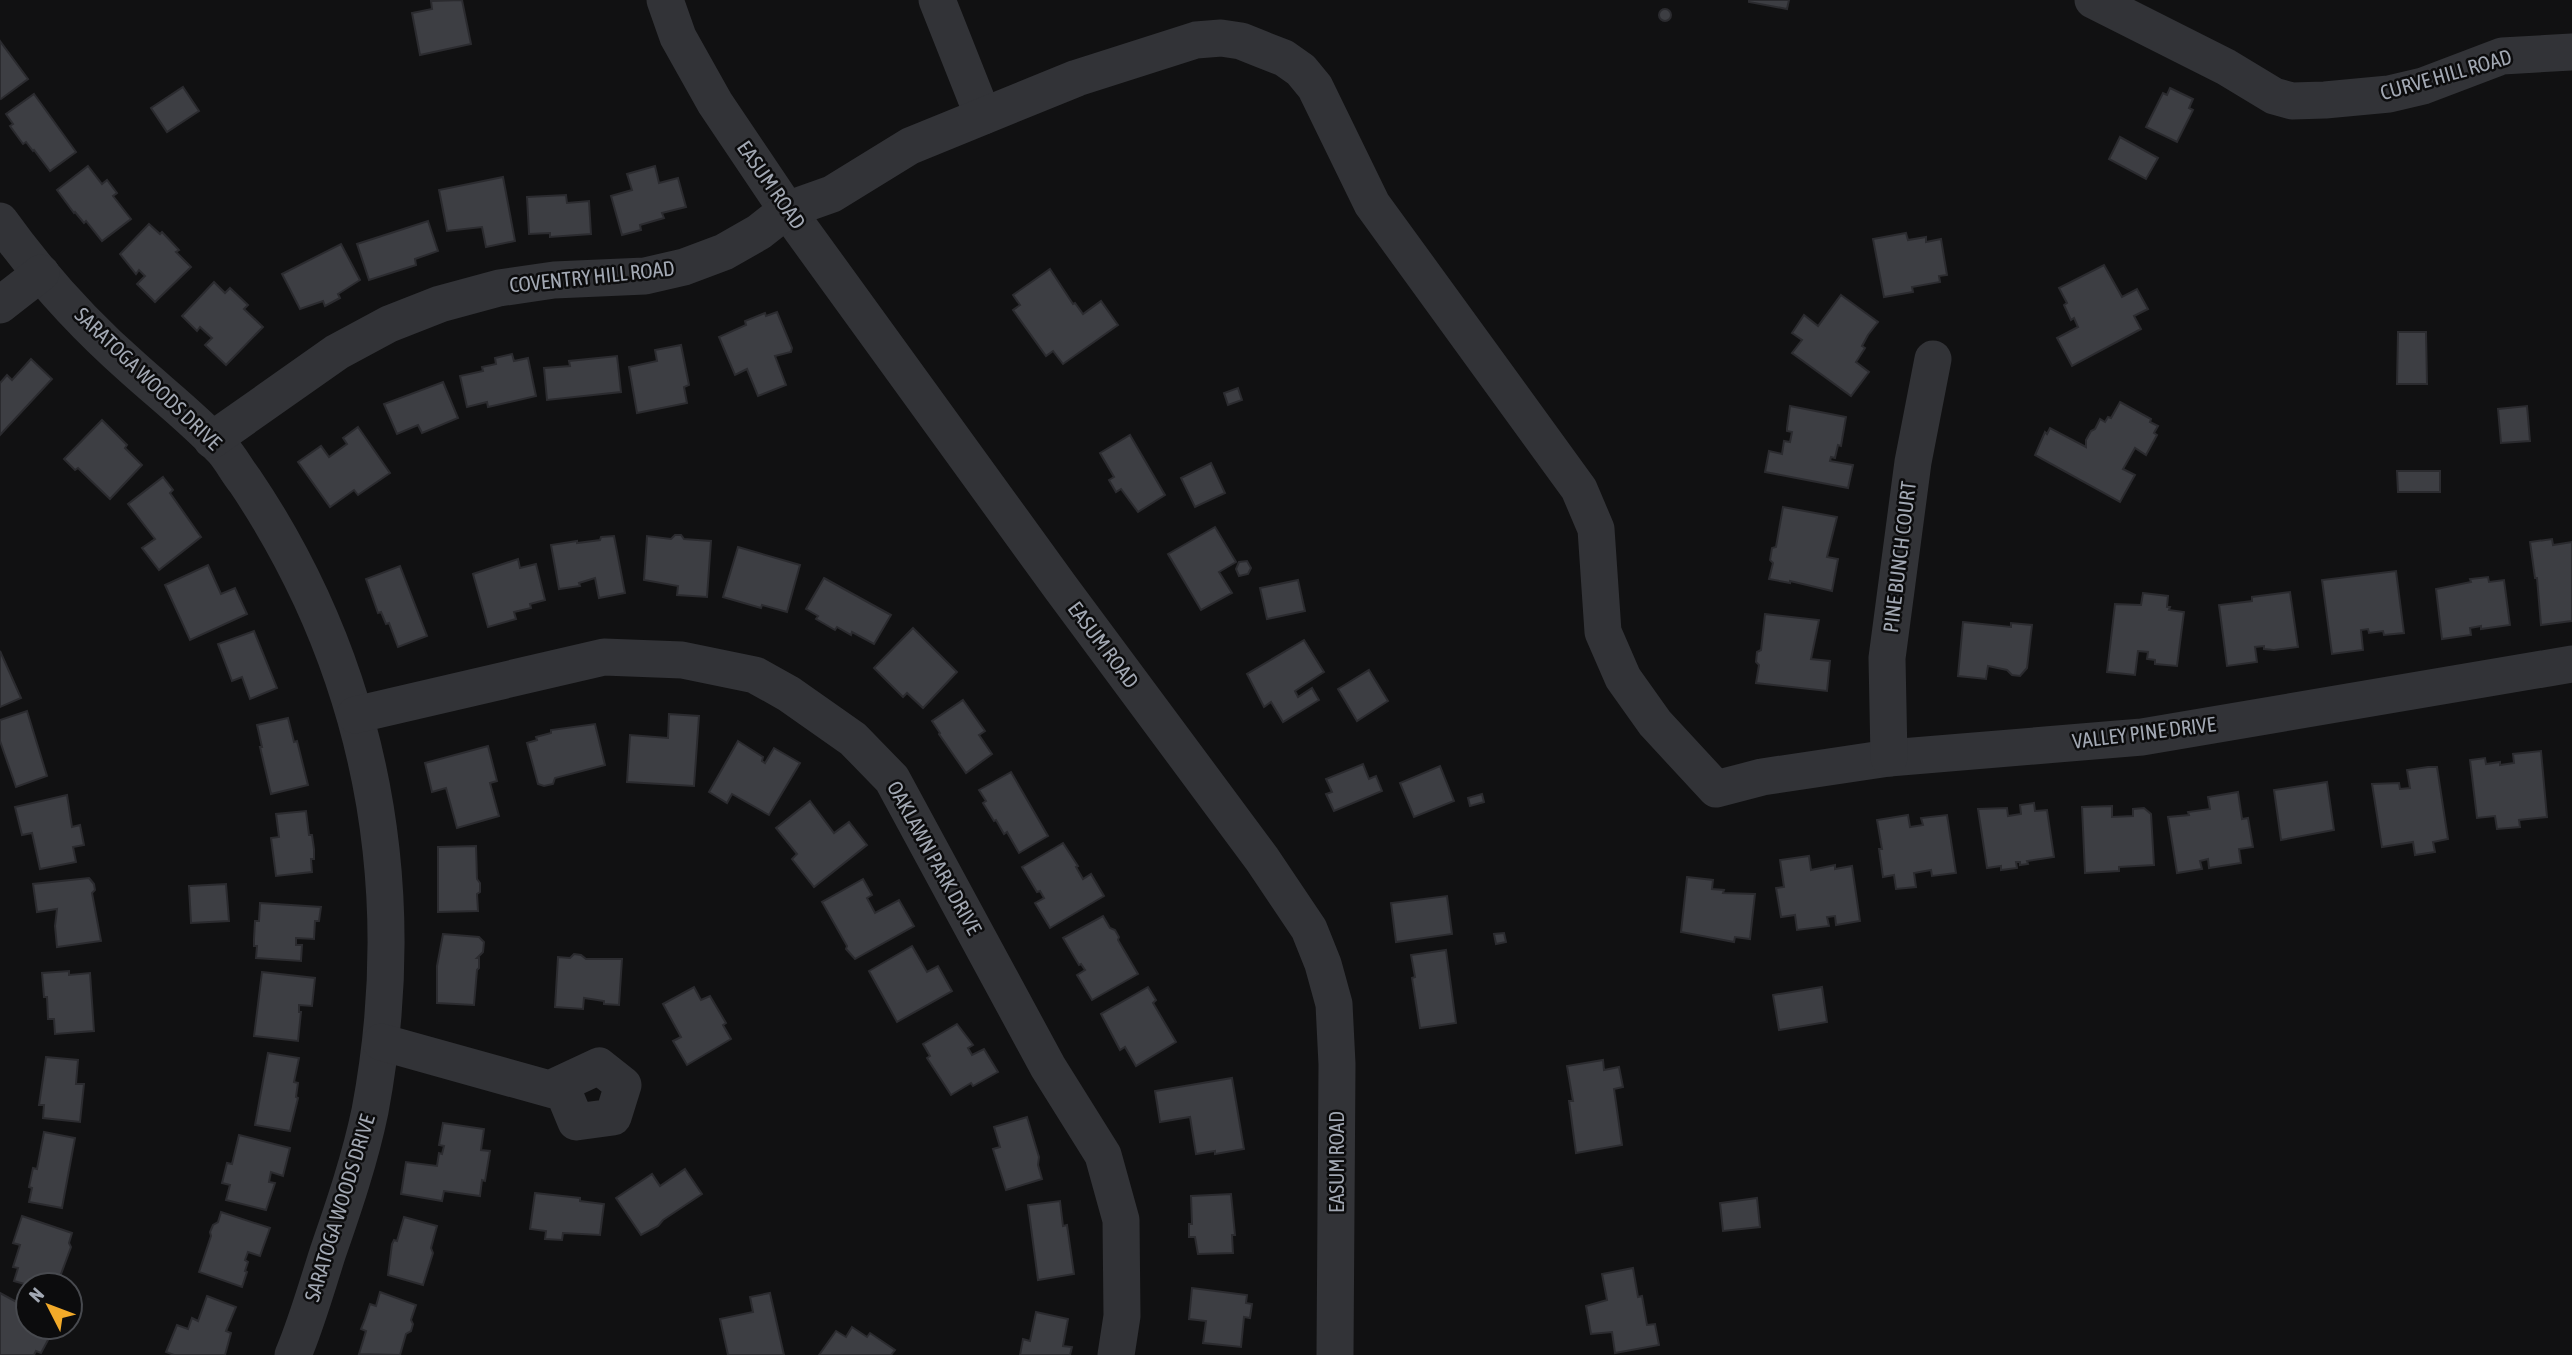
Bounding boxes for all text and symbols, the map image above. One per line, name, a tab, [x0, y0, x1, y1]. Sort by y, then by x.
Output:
street label: CURVE HILL ROAD	[2377, 44, 2514, 104]
street label: EASUM ROAD	[733, 136, 811, 233]
street label: COVENTRY HILL ROAD	[508, 255, 676, 297]
street label: SARATOGA WOODS DRIVE	[70, 302, 227, 454]
street label: PINE BUNCH COURT	[1878, 480, 1920, 634]
street label: EASUM ROAD	[1064, 596, 1144, 692]
street label: VALLEY PINE DRIVE	[2071, 711, 2217, 753]
street label: OAKLAWN PARK DRIVE	[883, 777, 987, 938]
street label: SARATOGA WOODS DRIVE	[299, 1111, 379, 1304]
street label: EASUM ROAD	[1324, 1111, 1348, 1213]
north arrow	[14, 1271, 84, 1341]
text: N	[24, 1283, 48, 1306]

